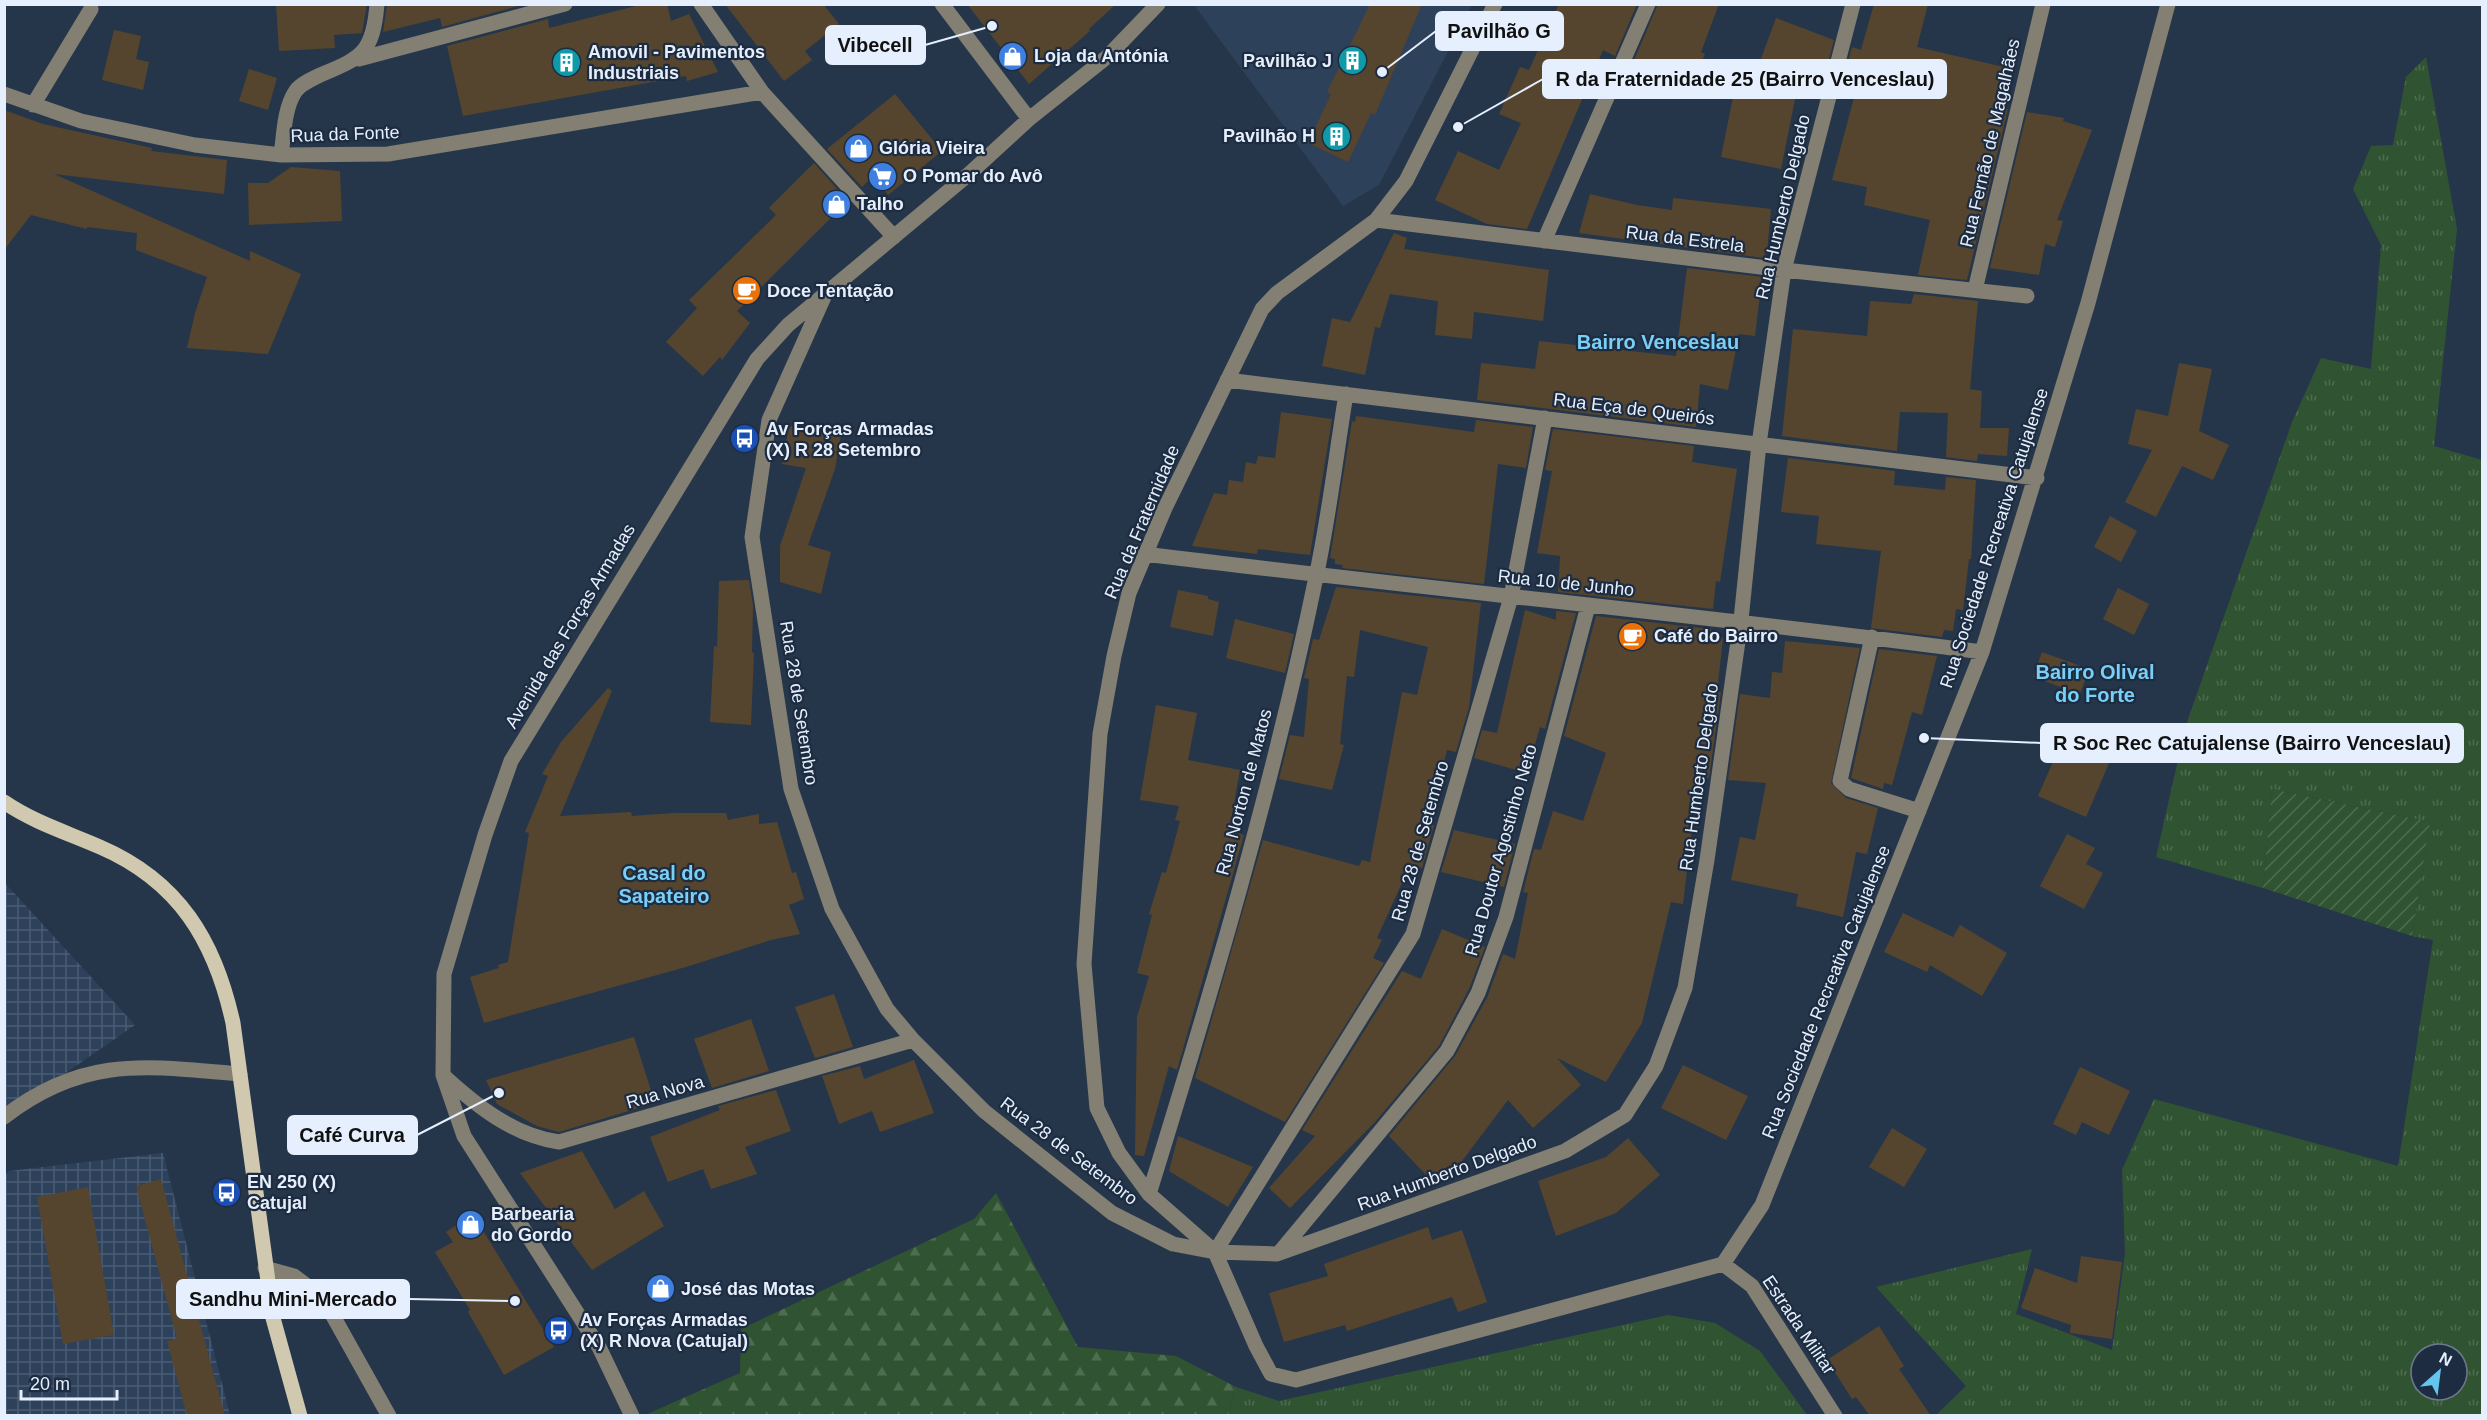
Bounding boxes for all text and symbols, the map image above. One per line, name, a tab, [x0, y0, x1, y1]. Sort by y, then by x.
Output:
callout: Pavilhão G	[1436, 12, 1563, 50]
text: Pavilhão G	[1447, 20, 1551, 42]
callout: Vibecell	[826, 26, 925, 64]
text: Vibecell	[837, 34, 913, 56]
street label: Rua Fernão de Magalhães	[1956, 37, 2024, 249]
shop icon: Loja da Antónia	[997, 40, 1029, 72]
place label: Amovil - Pavimentos Industriais	[588, 42, 765, 83]
building icon: Pavilhão J	[1337, 45, 1369, 77]
building icon: Amovil - Pavimentos Industriais	[551, 46, 583, 78]
place label: Loja da Antónia	[1034, 46, 1169, 66]
place label: Pavilhão J	[1243, 51, 1332, 71]
callout: R da Fraternidade 25 (Bairro Venceslau)	[1543, 60, 1946, 98]
text: R da Fraternidade 25 (Bairro Venceslau)	[1555, 68, 1935, 90]
street label: Rua Humberto Delgado	[1752, 113, 1814, 301]
building icon: Pavilhão H	[1320, 120, 1352, 152]
street label: Rua da Fonte	[290, 122, 400, 146]
place label: Pavilhão H	[1223, 126, 1315, 146]
shop icon: Glória Vieira	[842, 132, 874, 164]
place label: Glória Vieira	[879, 138, 986, 158]
supermarket icon: O Pomar do Avô	[866, 160, 898, 192]
place label: O Pomar do Avô	[903, 166, 1043, 186]
shop icon: Talho	[820, 188, 852, 220]
place label: Talho	[857, 194, 904, 214]
street label: Rua da Estrela	[1625, 222, 1746, 256]
cafe icon: Doce Tentação	[730, 275, 762, 307]
place label: Doce Tentação	[767, 281, 894, 301]
district label: Bairro Venceslau	[1577, 331, 1739, 353]
street label: Rua Sociedade Recreativa Catujalense	[1936, 385, 2052, 691]
street label: Rua Eça de Queirós	[1552, 389, 1716, 429]
place label: Av Forças Armadas (X) R 28 Setembro	[766, 419, 934, 460]
bus stop icon: Av Forças Armadas (X) R 28 Setembro	[729, 423, 761, 455]
street label: Rua da Fraternidade	[1101, 442, 1183, 602]
street label: Avenida das Forças Armadas	[501, 520, 639, 732]
street label: Rua 10 de Junho	[1497, 566, 1635, 600]
street label: Rua 28 de Setembro	[776, 619, 822, 787]
cafe icon: Café do Bairro	[1617, 620, 1649, 652]
place label: Café do Bairro	[1654, 626, 1778, 646]
district label: Bairro Olival do Forte	[2036, 661, 2154, 706]
street label: Rua Humberto Delgado	[1676, 682, 1722, 872]
street label: Rua Norton de Matos	[1212, 707, 1276, 877]
callout: R Soc Rec Catujalense (Bairro Venceslau)	[2041, 724, 2463, 762]
text: R Soc Rec Catujalense (Bairro Venceslau)	[2053, 732, 2451, 754]
street label: Rua Doutor Agostinho Neto	[1461, 742, 1541, 958]
street label: Rua 28 de Setembro	[1387, 758, 1453, 924]
street label: Rua Sociedade Recreativa Catujalense	[1758, 843, 1894, 1141]
district label: Casal do Sapateiro	[618, 862, 710, 907]
street label: Rua Nova	[624, 1071, 707, 1113]
street label: Rua 28 de Setembro	[997, 1093, 1141, 1209]
callout: Café Curva	[288, 1116, 417, 1154]
text: Café Curva	[299, 1124, 406, 1146]
street label: Rua Humberto Delgado	[1355, 1131, 1539, 1215]
place label: EN 250 (X) Catujal	[247, 1172, 336, 1213]
bus stop icon: EN 250 (X) Catujal	[210, 1176, 242, 1208]
place label: Barbearia do Gordo	[491, 1204, 575, 1245]
shop icon: Barbearia do Gordo	[454, 1208, 486, 1240]
street label: Estrada Militar	[1759, 1272, 1839, 1378]
shop icon: José das Motas	[644, 1273, 676, 1305]
place label: José das Motas	[681, 1279, 815, 1299]
callout: Sandhu Mini-Mercado	[177, 1280, 409, 1318]
text: Sandhu Mini-Mercado	[189, 1288, 397, 1310]
place label: Av Forças Armadas (X) R Nova (Catujal)	[580, 1310, 748, 1351]
bus stop icon: Av Forças Armadas (X) R Nova (Catujal)	[543, 1314, 575, 1346]
north arrow	[2409, 1342, 2469, 1402]
text: N	[2437, 1349, 2455, 1369]
scale bar	[21, 1363, 117, 1401]
text: 20 m	[30, 1374, 70, 1394]

